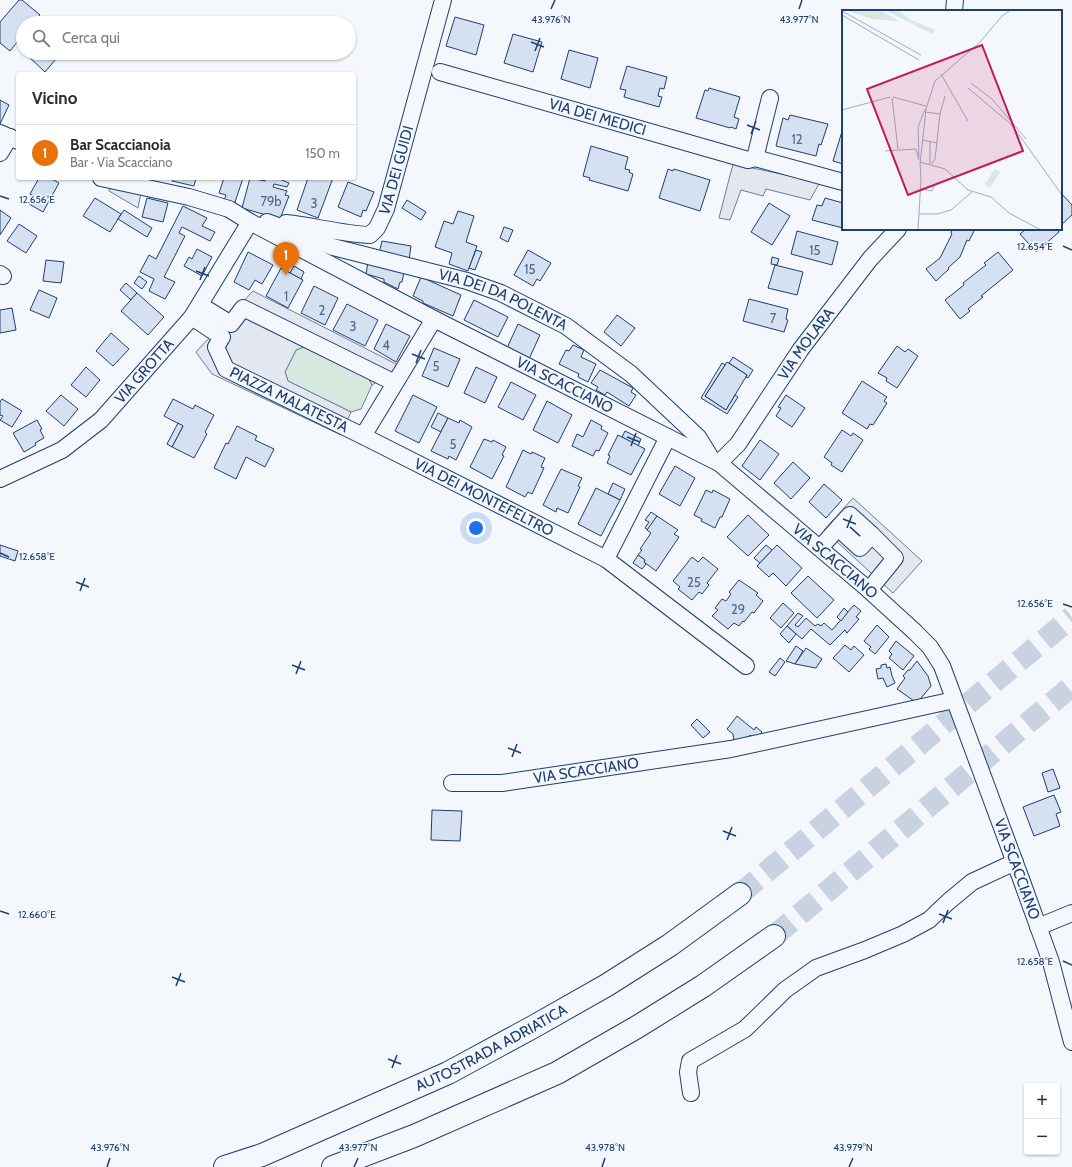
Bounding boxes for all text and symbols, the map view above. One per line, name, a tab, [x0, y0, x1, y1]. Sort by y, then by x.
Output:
inset map	[842, 10, 1062, 230]
text: 43.976°N	[531, 13, 571, 26]
text: 43.977°N	[780, 13, 818, 26]
search box	[16, 16, 356, 60]
icon: search	[30, 27, 52, 49]
text: Cerca qui	[62, 29, 120, 47]
text: Vicino	[32, 88, 77, 108]
street label: VIA DEI MEDICI	[547, 95, 648, 139]
street label: VIA DEI GUIDI	[375, 124, 417, 218]
house number: 12	[791, 131, 803, 147]
text: Bar Scaccianoia	[70, 136, 171, 154]
text: 1	[43, 145, 47, 161]
text: 150 m	[305, 145, 340, 161]
text: Bar · Via Scacciano	[70, 154, 172, 170]
text: 12.656°E	[19, 193, 55, 206]
house number: 79b	[260, 193, 282, 209]
house number: 3	[310, 195, 318, 211]
text: 12.654°E	[1017, 240, 1053, 253]
pin: 1	[273, 242, 299, 275]
house number: 15	[809, 242, 821, 258]
house number: 15	[524, 261, 536, 277]
street label: VIA DEI DA POLENTA	[437, 265, 571, 335]
house number: 1	[284, 288, 288, 304]
house number: 2	[319, 302, 326, 318]
street label: VIA MOLARA	[774, 304, 839, 383]
house number: 7	[770, 310, 777, 326]
house number: 3	[349, 318, 357, 334]
street label: VIA GROTTA	[111, 334, 178, 407]
house number: 4	[382, 337, 390, 353]
street label: VIA SCACCIANO	[513, 353, 616, 417]
house number: 5	[432, 358, 440, 374]
street label: PIAZZA MALATESTA	[227, 363, 352, 437]
house number: 5	[449, 436, 457, 452]
street label: VIA DEI MONTEFELTRO	[411, 454, 557, 540]
your location	[466, 518, 486, 538]
street label: VIA SCACCIANO	[789, 520, 882, 603]
text: 12.658°E	[19, 550, 56, 563]
house number: 25	[687, 574, 701, 590]
text: 12.656°E	[1017, 597, 1053, 610]
house number: 29	[731, 601, 745, 617]
street label: VIA SCACCIANO	[532, 754, 640, 787]
street label: VIA SCACCIANO	[990, 816, 1044, 922]
text: 12.660°E	[18, 908, 56, 921]
text: 12.658°E	[1017, 955, 1054, 968]
street label: AUTOSTRADA ADRIATICA	[413, 1000, 571, 1095]
map controls	[1024, 1083, 1060, 1155]
button: +	[1024, 1083, 1060, 1119]
button: −	[1024, 1119, 1060, 1155]
text: 43.976°N	[90, 1141, 130, 1154]
text: 43.977°N	[339, 1141, 377, 1154]
text: 43.978°N	[585, 1141, 625, 1154]
text: 43.979°N	[833, 1141, 873, 1154]

